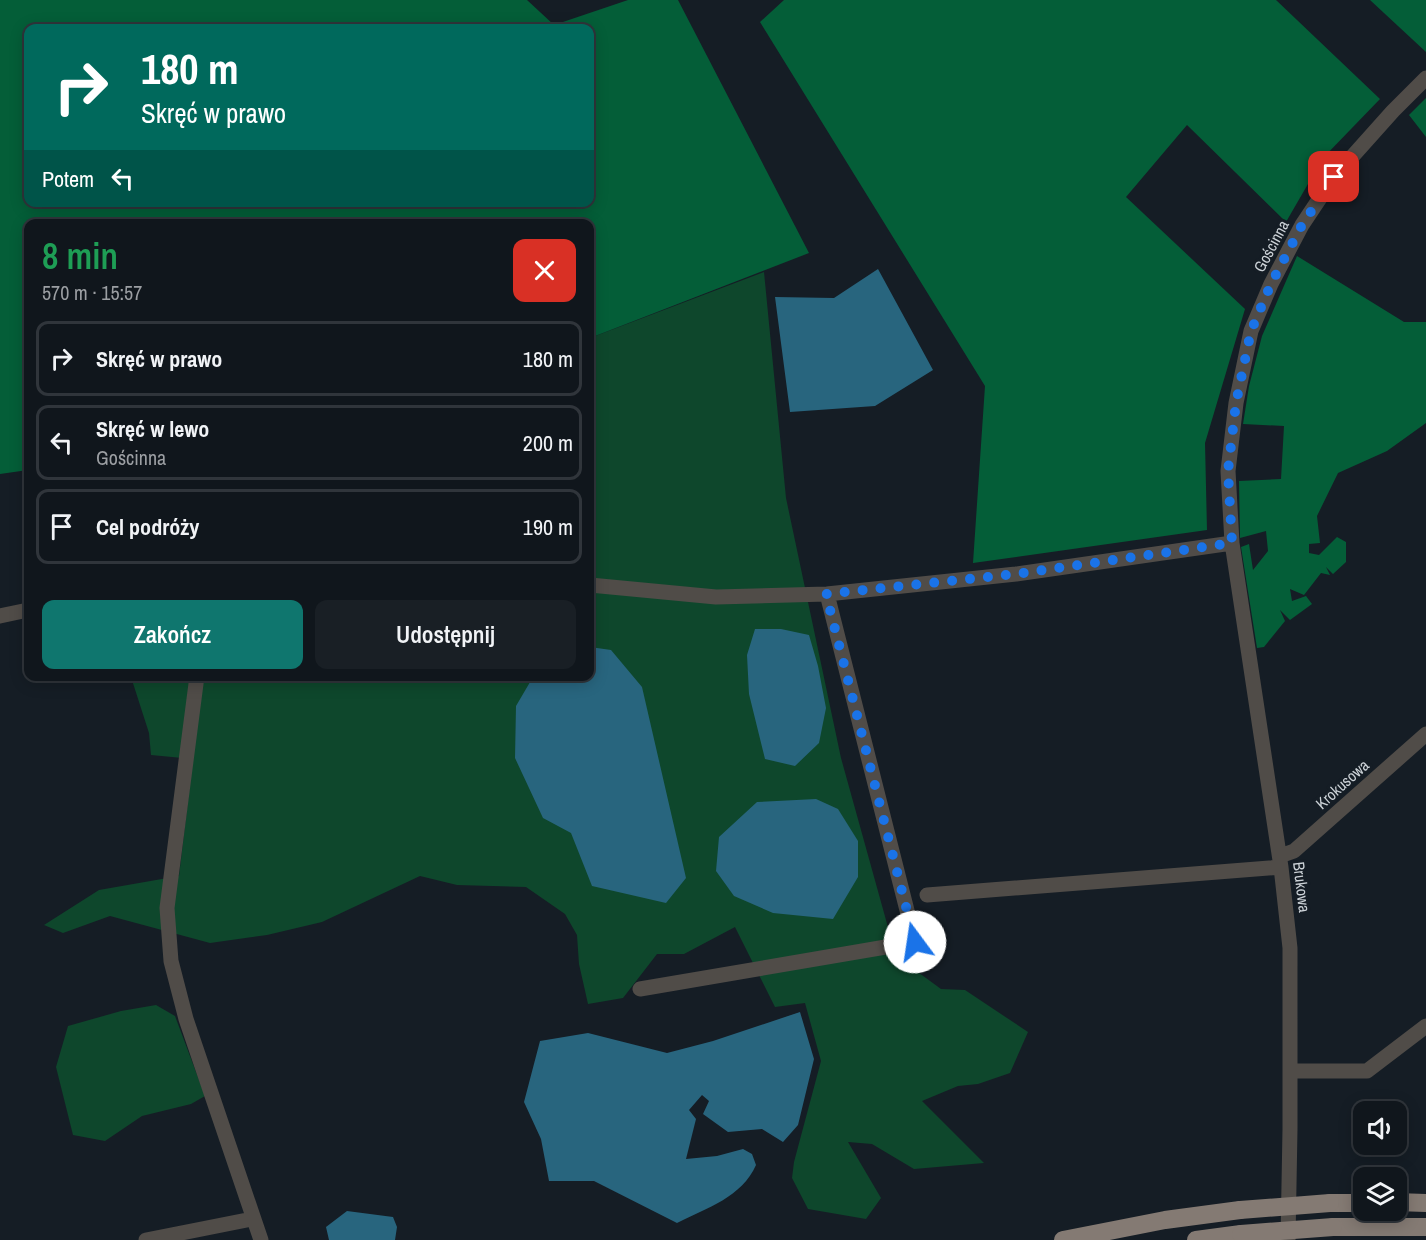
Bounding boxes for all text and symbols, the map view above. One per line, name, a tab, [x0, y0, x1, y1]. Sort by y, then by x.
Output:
text: 180 m	[141, 41, 239, 97]
icon: right	[42, 48, 120, 126]
text: Skręć w prawo	[141, 95, 286, 131]
pin	[1308, 151, 1359, 202]
icon: arrive	[1317, 160, 1350, 193]
icon: left	[106, 162, 139, 195]
text: Potem	[42, 164, 94, 194]
street label: Gościnna	[1248, 215, 1294, 276]
text: 8 min	[42, 232, 118, 280]
button: close	[513, 239, 576, 302]
text: 570 m · 15:57	[42, 279, 142, 306]
icon: right	[45, 342, 78, 375]
text: Skręć w prawo	[96, 344, 222, 374]
text: 180 m	[523, 344, 573, 374]
text: Skręć w lewo	[96, 414, 209, 444]
icon: left	[45, 426, 78, 459]
text: 200 m	[523, 428, 573, 458]
text: Gościnna	[96, 444, 166, 471]
icon: arrive	[45, 510, 78, 543]
text: Cel podróży	[96, 512, 199, 542]
text: 190 m	[523, 512, 573, 542]
button: Zakończ	[42, 600, 303, 669]
button: Udostępnij	[315, 600, 576, 669]
street label: Krokusowa	[1311, 754, 1374, 814]
street label: Brukowa	[1288, 860, 1316, 914]
position arrow	[883, 910, 947, 974]
map controls	[1353, 1101, 1407, 1221]
button: sound	[1353, 1101, 1407, 1155]
button: layers	[1353, 1167, 1407, 1221]

